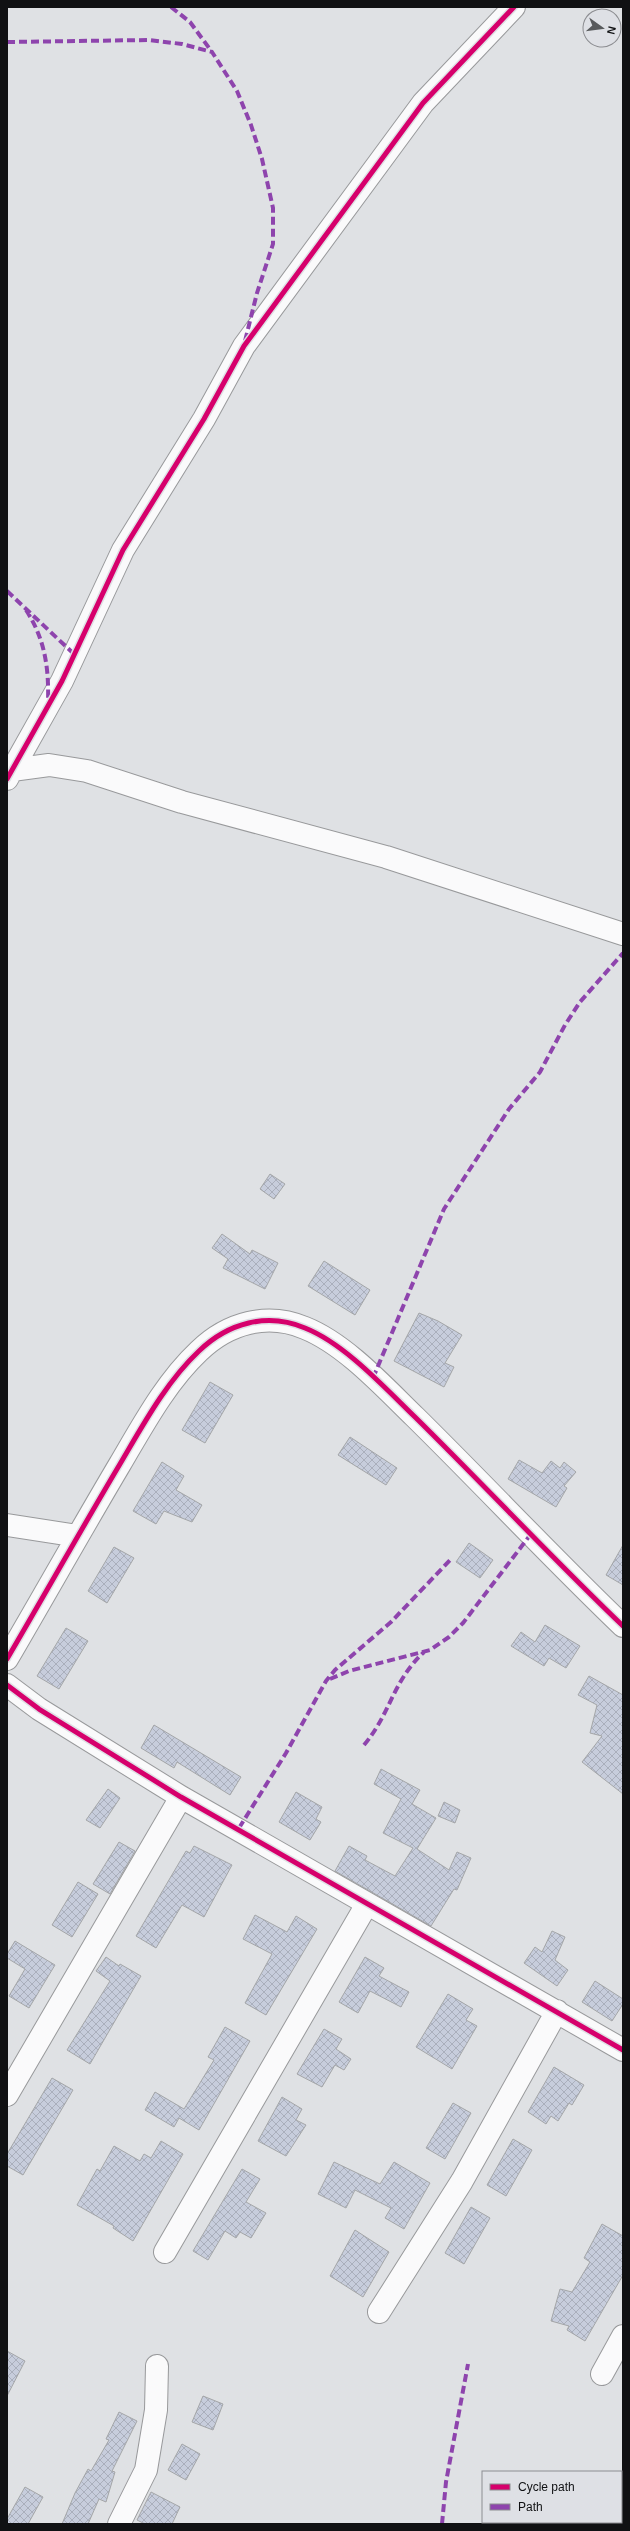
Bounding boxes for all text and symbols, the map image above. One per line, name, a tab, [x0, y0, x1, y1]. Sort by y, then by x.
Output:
north arrow	[582, 8, 622, 48]
text: N	[605, 25, 618, 36]
legend	[482, 2471, 622, 2523]
text: Cycle path	[518, 2480, 575, 2494]
text: Path	[518, 2500, 543, 2514]

